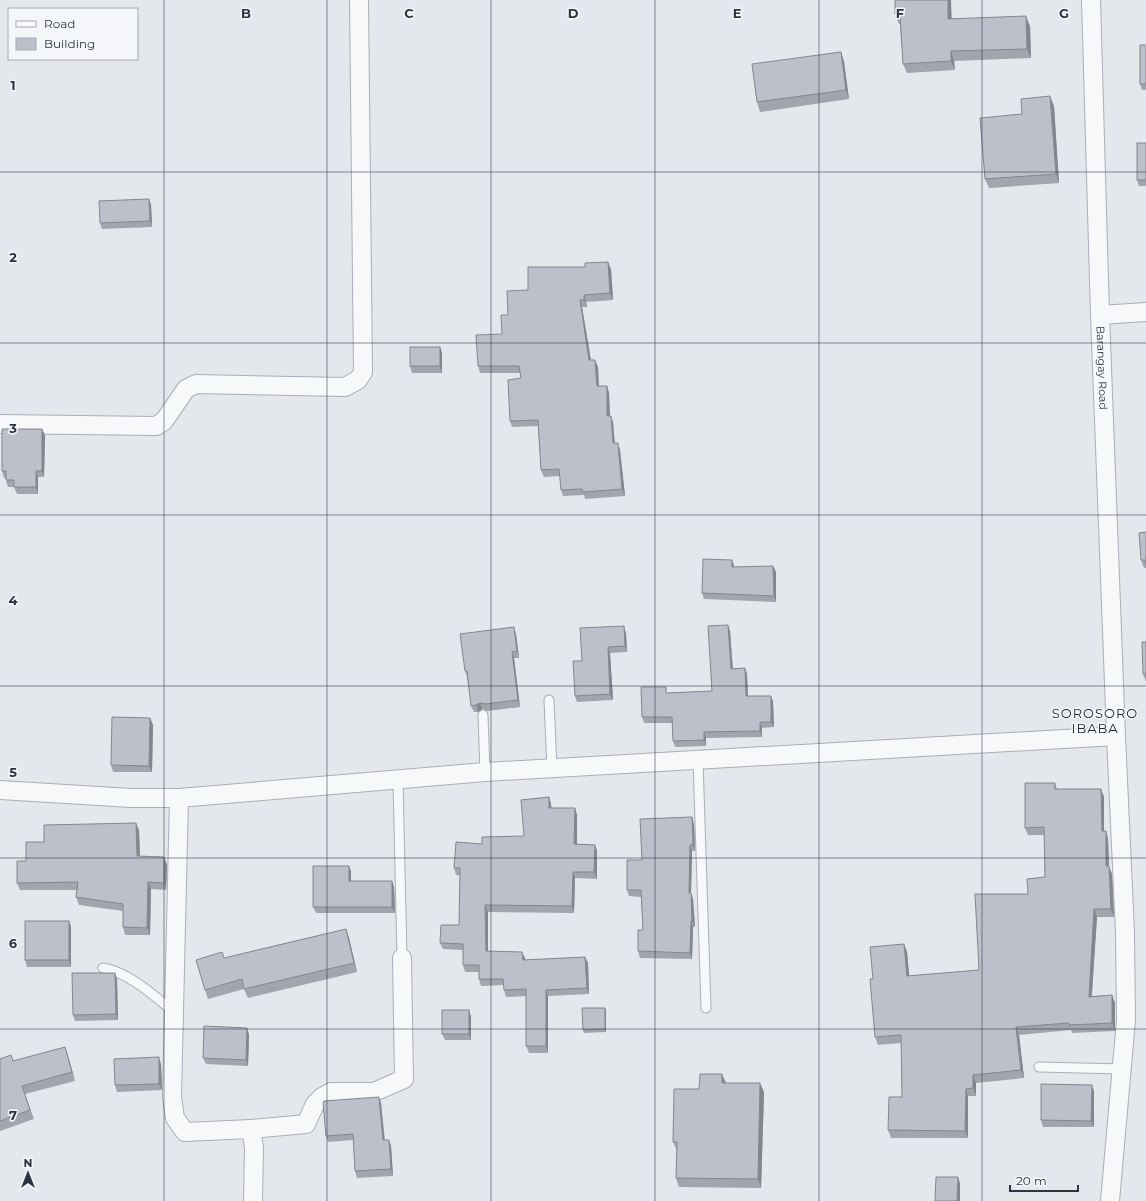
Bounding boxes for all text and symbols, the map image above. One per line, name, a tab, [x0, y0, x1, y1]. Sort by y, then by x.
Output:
text: B	[241, 5, 251, 21]
text: C	[404, 5, 414, 21]
text: D	[568, 5, 579, 21]
text: E	[733, 5, 742, 21]
text: F	[896, 5, 904, 21]
text: G	[1059, 5, 1069, 21]
legend	[8, 8, 138, 60]
text: Road	[44, 16, 75, 31]
text: Building	[44, 36, 95, 51]
text: 1	[10, 77, 16, 93]
text: 2	[9, 249, 17, 265]
street label: Barangay Road	[1093, 326, 1111, 410]
text: 3	[8, 420, 17, 436]
text: 4	[9, 592, 18, 608]
district label: SOROSORO IBABA	[1052, 705, 1138, 736]
text: 5	[9, 764, 17, 780]
text: 6	[9, 935, 18, 951]
text: 7	[9, 1107, 17, 1123]
north arrow	[8, 1153, 48, 1193]
text: N	[24, 1156, 32, 1170]
scale bar	[1010, 1167, 1078, 1193]
text: 20 m	[1016, 1173, 1047, 1188]

